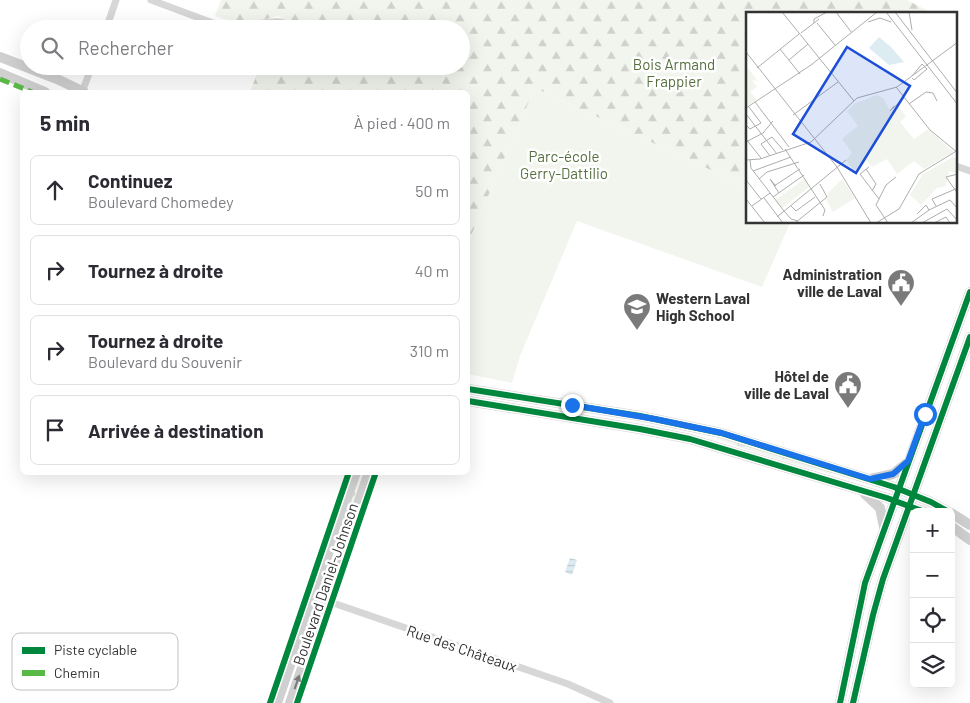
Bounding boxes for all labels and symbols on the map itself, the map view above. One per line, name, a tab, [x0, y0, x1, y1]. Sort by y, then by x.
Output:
inset map	[746, 12, 958, 224]
park label: Bois Armand Frappier	[633, 55, 715, 90]
park label: Parc-école Gerry-Dattilio	[520, 147, 608, 182]
place label: Administration ville de Laval	[783, 265, 882, 300]
public building icon: Administration ville de Laval	[886, 268, 916, 307]
place label: Western Laval High School	[656, 289, 750, 324]
school or university icon: Western Laval High School	[622, 292, 652, 331]
place label: Hôtel de ville de Laval	[744, 367, 829, 402]
public building icon: Hôtel de ville de Laval	[833, 370, 863, 409]
route end	[561, 394, 584, 417]
route start	[914, 403, 937, 426]
street label: Boulevard Daniel-Johnson	[289, 500, 361, 668]
street label: Rue des Châteaux	[405, 621, 519, 675]
legend	[12, 633, 178, 690]
text: Piste cyclable	[54, 641, 137, 658]
text: Chemin	[54, 664, 100, 681]
one-way arrow	[294, 674, 302, 689]

